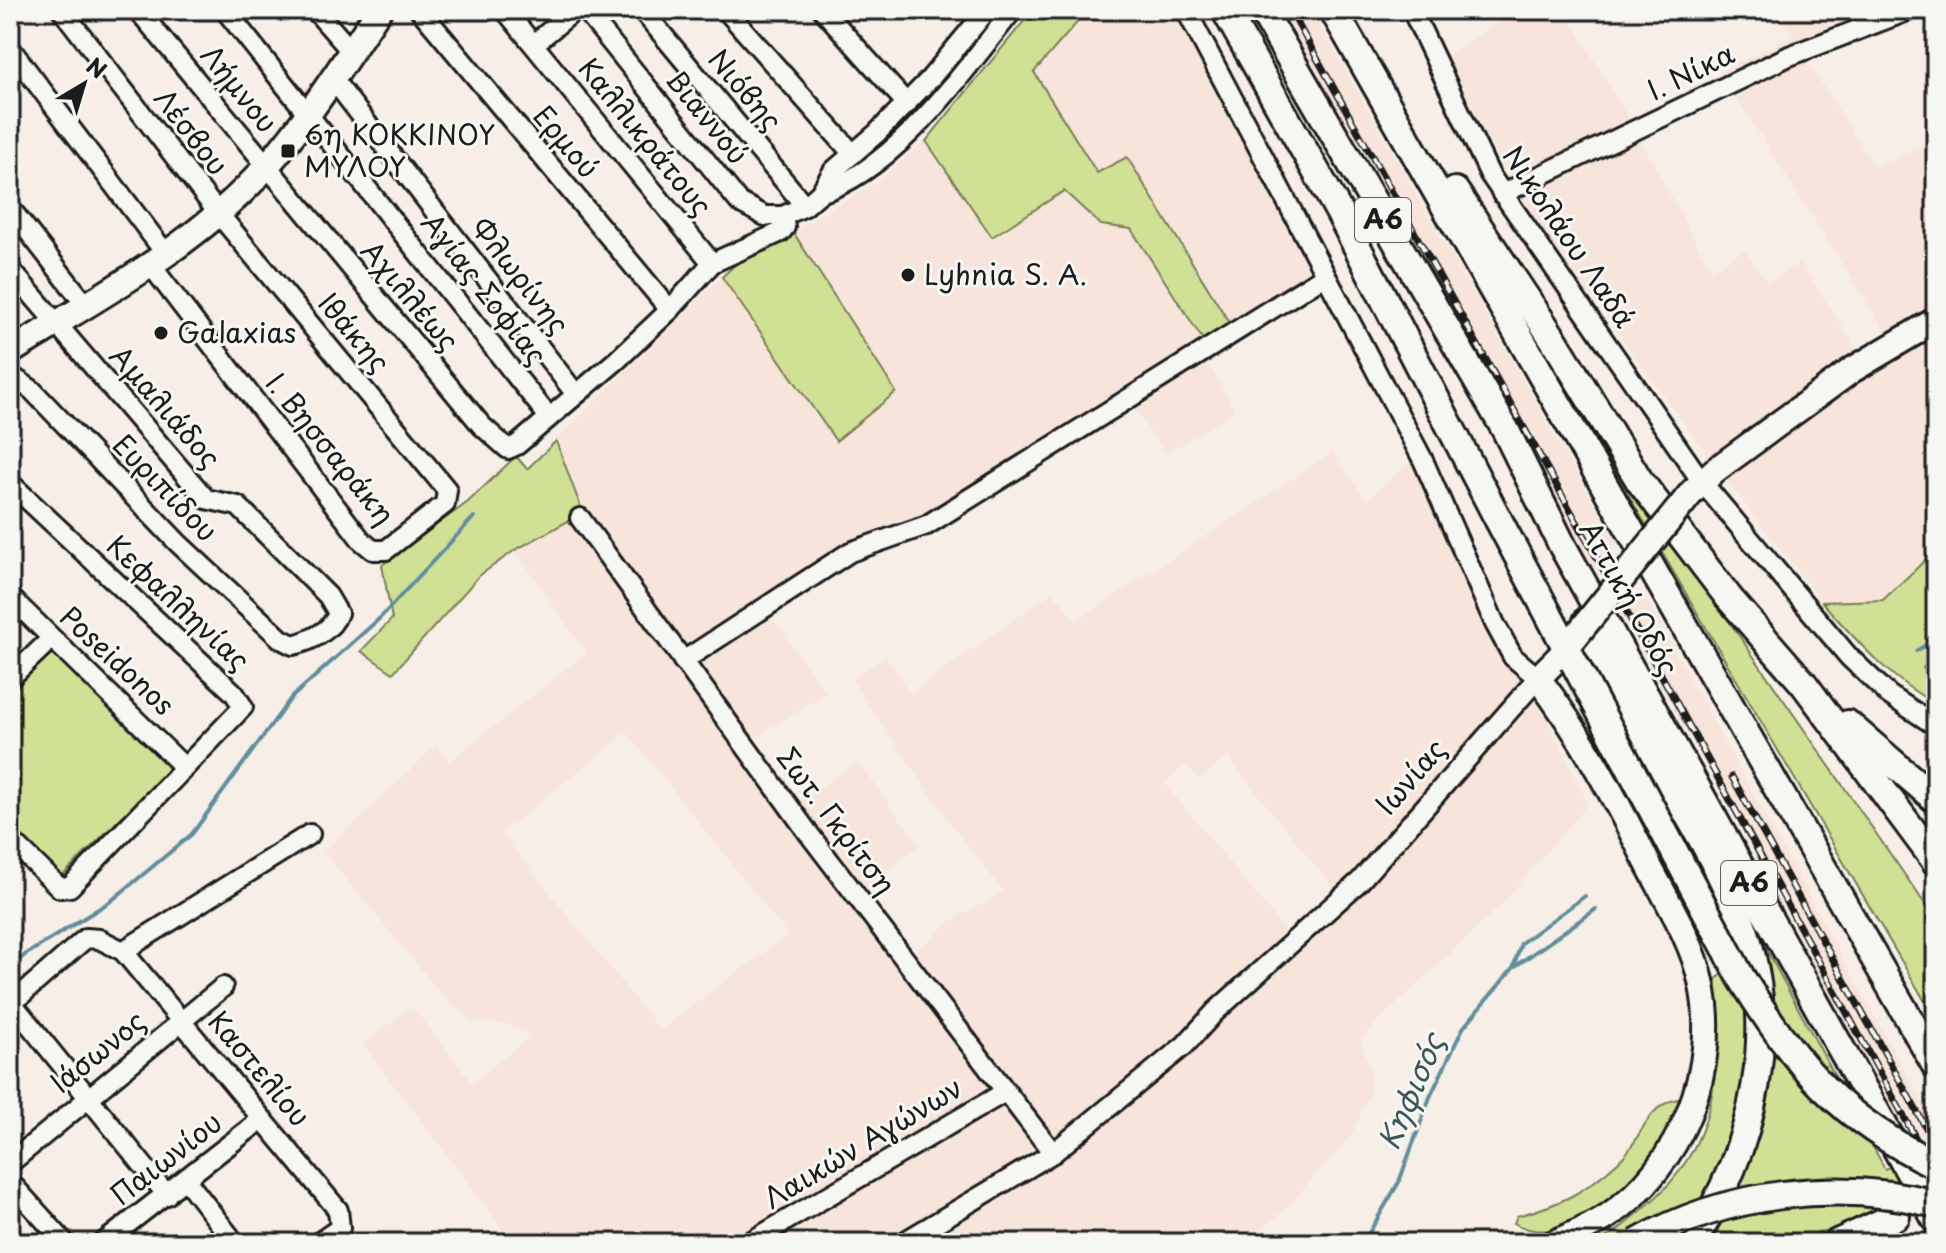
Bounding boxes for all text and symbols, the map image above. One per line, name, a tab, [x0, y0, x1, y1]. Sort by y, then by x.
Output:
street label: Ι. Νίκα	[1639, 31, 1741, 110]
street label: Λήμνου	[191, 35, 289, 141]
street label: Νιόβης	[699, 38, 793, 140]
north arrow	[44, 44, 124, 124]
street label: Καλλικράτους	[569, 48, 723, 224]
text: N	[80, 49, 114, 85]
street label: Βιαννού	[657, 59, 760, 173]
street label: Λέσβου	[145, 79, 240, 184]
street label: Ερμού	[524, 95, 610, 187]
place label: 6η ΚΟΚΚΙΝΟΥ ΜΥΛΟΥ	[304, 112, 495, 187]
street label: Νικολάου Λαδά	[1493, 136, 1647, 336]
marker: 6η ΚΟΚΚΙΝΟΥ ΜΥΛΟΥ	[279, 142, 297, 160]
road number: Α6	[1355, 198, 1411, 242]
street label: Αγίας Σοφίας	[412, 203, 558, 373]
street label: Φλωρίνης	[462, 207, 581, 343]
street label: Αχιλλέως	[352, 230, 470, 360]
place label: Lyhnia S. A.	[924, 252, 1087, 295]
marker: Lyhnia S. A.	[899, 266, 917, 284]
street label: Ιθάκης	[309, 283, 401, 381]
place label: Galaxias	[177, 310, 296, 353]
marker: Galaxias	[152, 324, 170, 342]
street label: Αμαλιάδος	[101, 335, 232, 477]
street label: Ι. Βησσαράκη	[256, 363, 406, 533]
street label: Ευριπίδου	[104, 423, 228, 550]
street label: Αττική Οδός	[1570, 512, 1691, 683]
street label: Κεφαλληνίας	[98, 524, 260, 680]
street label: Poseidonos	[51, 595, 185, 725]
street label: Ιωνίας	[1364, 728, 1455, 824]
street label: Σωτ. Γκρίτση	[767, 737, 907, 903]
road number: Α6	[1721, 861, 1777, 905]
street label: Ιάσωνος	[40, 999, 154, 1102]
street label: Καστελίου	[199, 1001, 321, 1135]
water label: Κηφισός	[1365, 1024, 1455, 1156]
street label: Λαικών Αγώνων	[754, 1065, 970, 1218]
street label: Παιωνίου	[100, 1100, 230, 1215]

